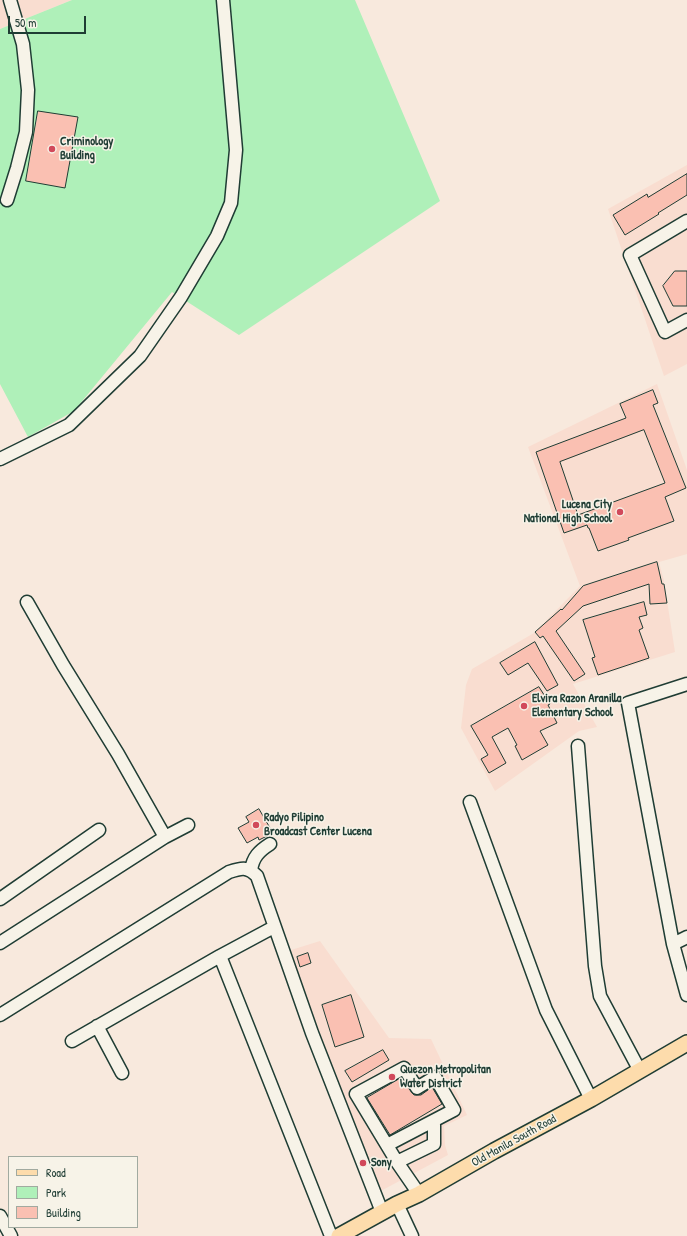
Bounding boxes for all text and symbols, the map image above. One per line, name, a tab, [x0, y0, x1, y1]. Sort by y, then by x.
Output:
scale bar	[10, 8, 88, 34]
text: 50 m	[15, 14, 36, 31]
place label: Criminology Building	[60, 135, 113, 163]
marker: Criminology Building	[47, 144, 57, 154]
place label: Lucena City National High School	[524, 498, 612, 526]
marker: Lucena City National High School	[615, 507, 625, 517]
place label: Elvira Razon Aranilla Elementary School	[532, 692, 622, 720]
marker: Elvira Razon Aranilla Elementary School	[519, 701, 529, 711]
place label: Radyo Pilipino Broadcast Center Lucena	[264, 811, 372, 839]
marker: Radyo Pilipino Broadcast Center Lucena	[251, 820, 261, 830]
place label: Quezon Metropolitan Water District	[400, 1063, 491, 1091]
marker: Quezon Metropolitan Water District	[387, 1072, 397, 1082]
street label: Old Manila South Road	[469, 1112, 559, 1170]
legend	[8, 1156, 138, 1228]
place label: Sony	[371, 1156, 392, 1170]
marker: Sony	[358, 1158, 368, 1168]
text: Road	[46, 1164, 66, 1181]
text: Park	[46, 1184, 66, 1201]
text: Building	[46, 1204, 81, 1221]

